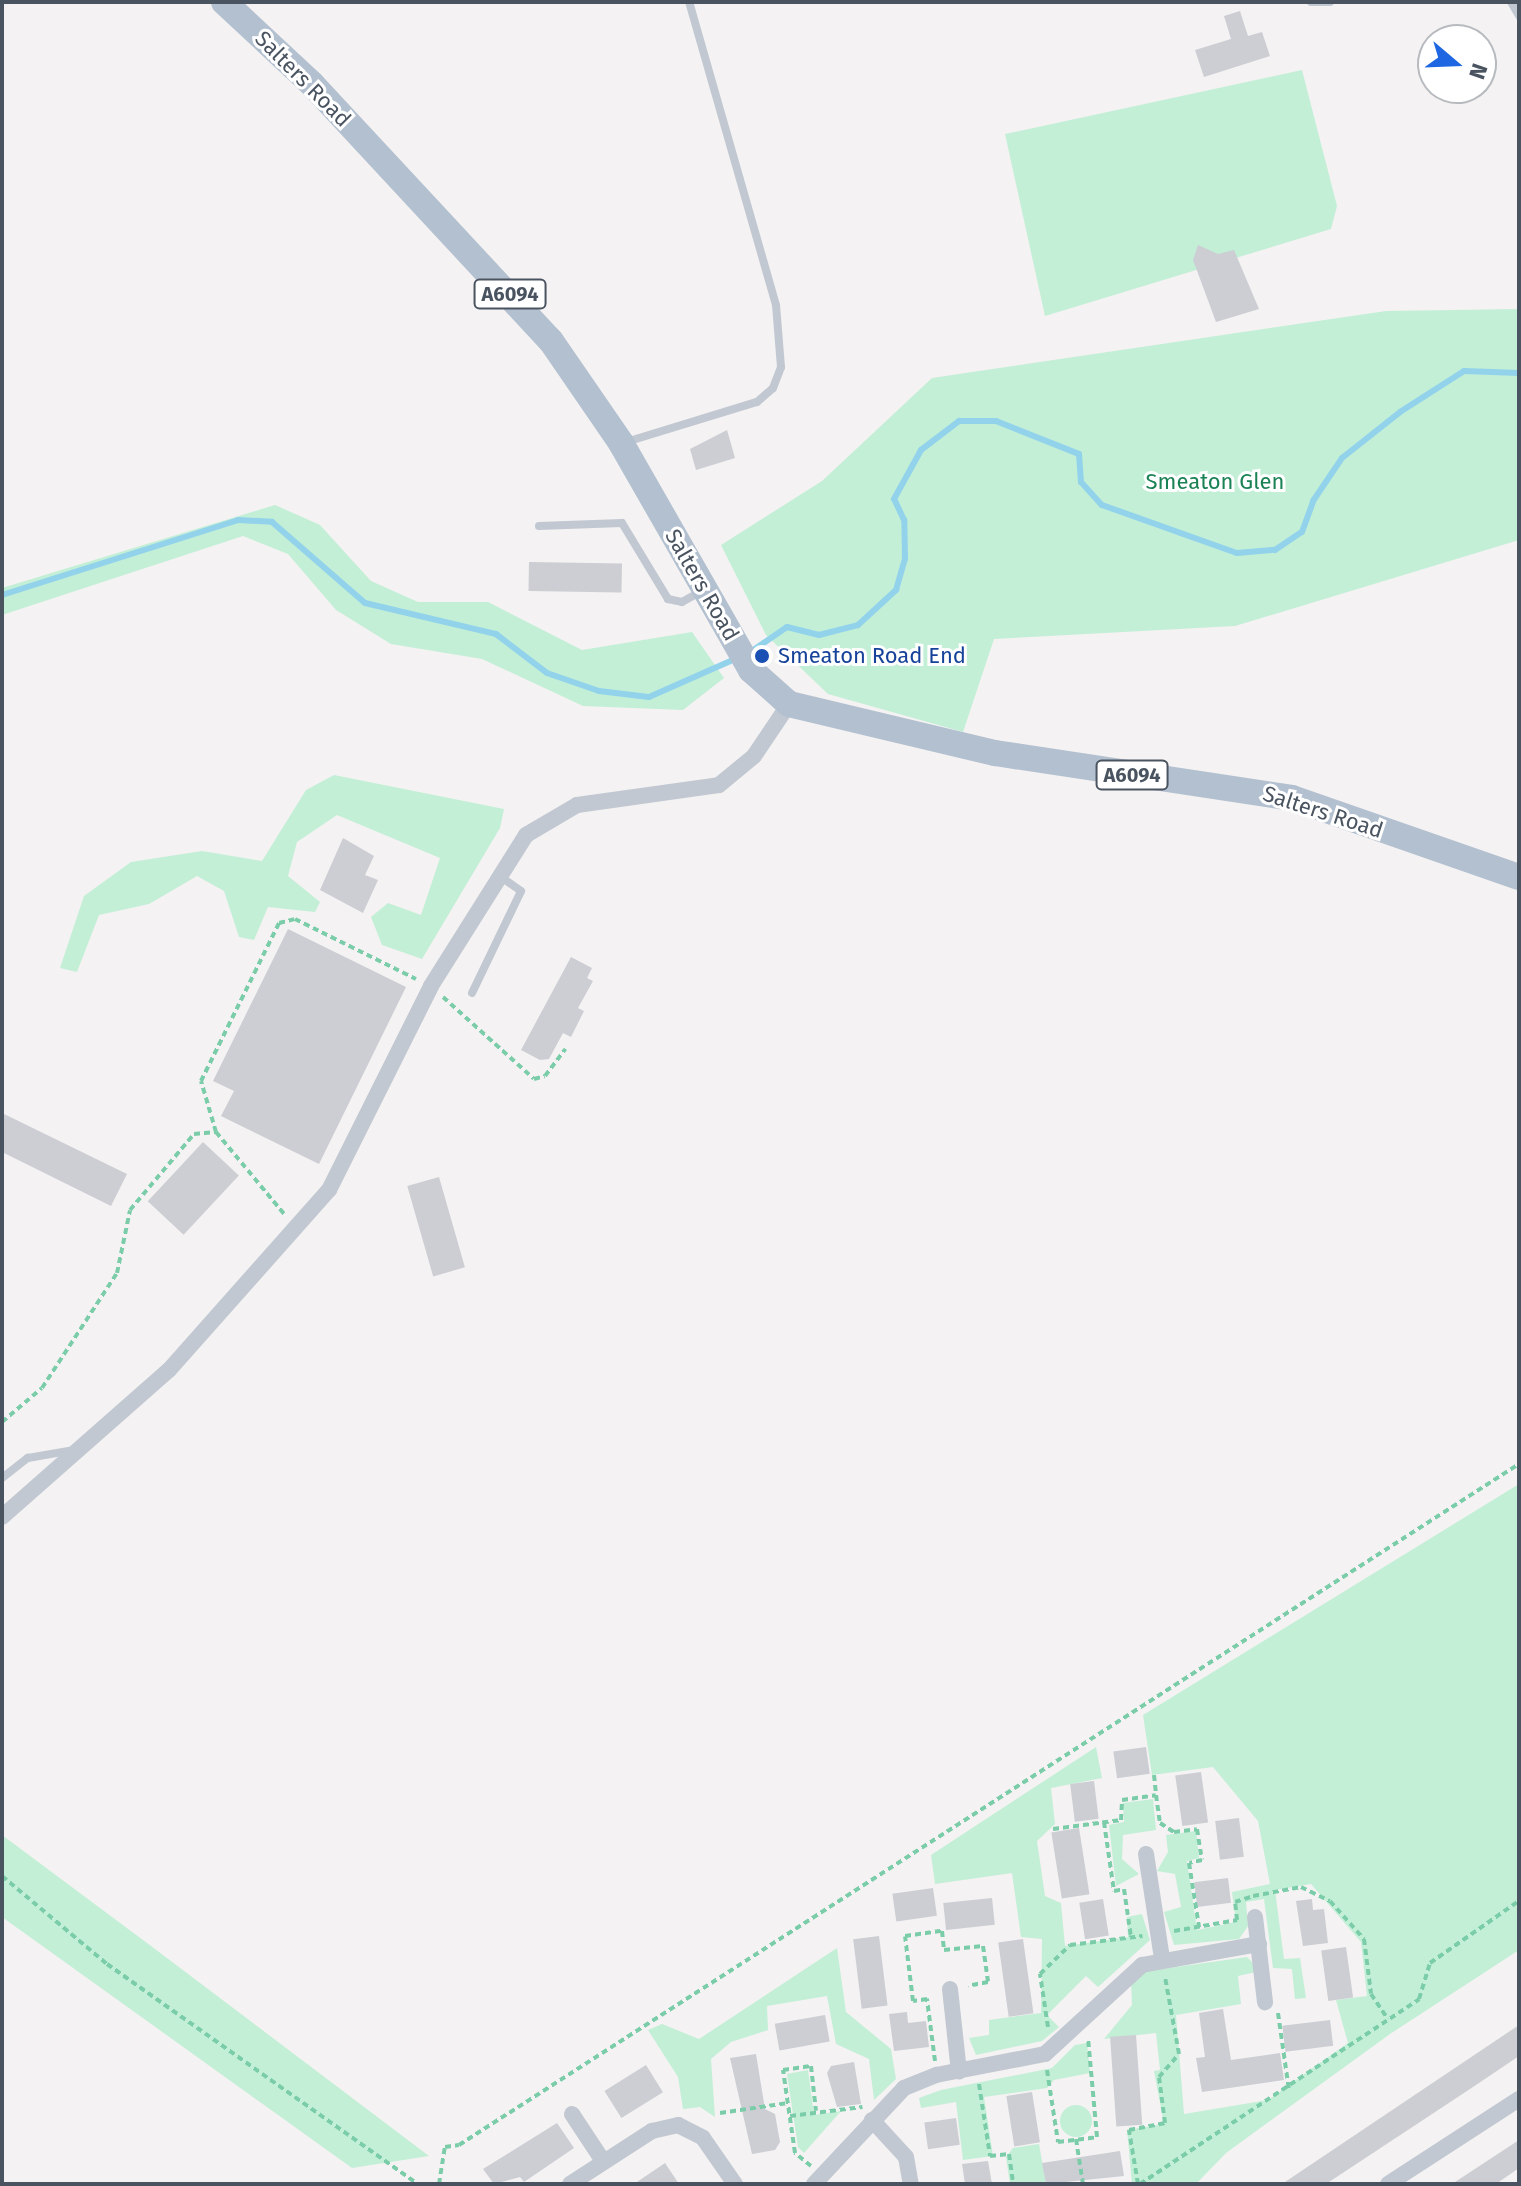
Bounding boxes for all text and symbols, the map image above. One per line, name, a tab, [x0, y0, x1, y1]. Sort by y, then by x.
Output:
north arrow	[1417, 24, 1497, 104]
street label: Salters Road	[250, 26, 356, 132]
text: N	[1463, 60, 1493, 83]
road number: A6094	[472, 278, 548, 310]
park label: Smeaton Glen	[1146, 469, 1284, 495]
street label: Salters Road	[659, 524, 745, 646]
place label: Smeaton Road End	[778, 643, 966, 669]
marker: Smeaton Road End	[753, 647, 771, 665]
road number: A6094	[1094, 759, 1170, 791]
street label: Salters Road	[1260, 780, 1386, 844]

